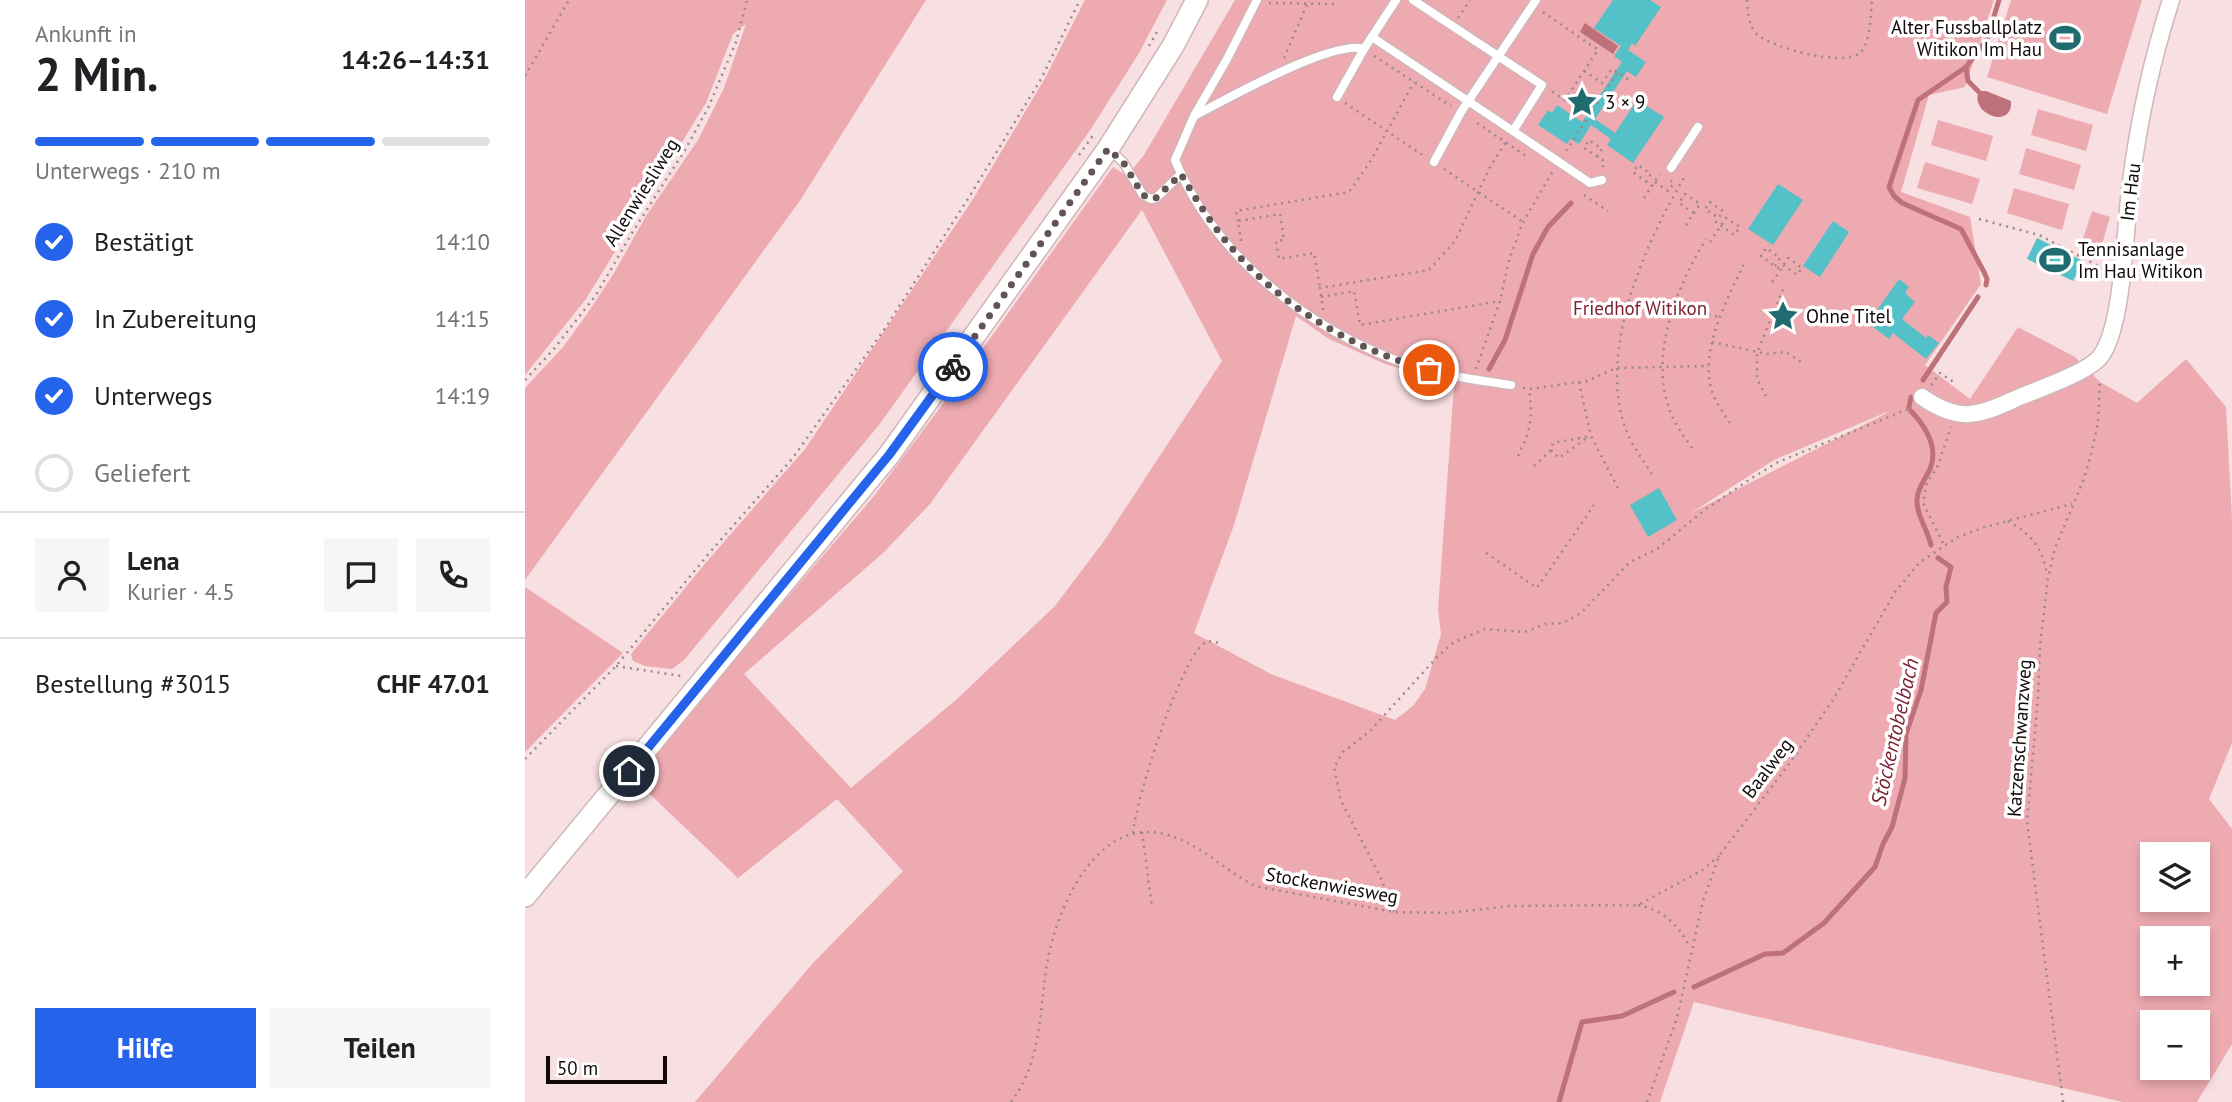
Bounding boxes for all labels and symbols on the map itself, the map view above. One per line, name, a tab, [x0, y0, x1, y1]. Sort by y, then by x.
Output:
place label: Alter Fussballplatz Witikon Im Hau	[1891, 15, 2042, 61]
sports icon: Alter Fussballplatz Witikon Im Hau	[2048, 21, 2082, 55]
place icon: 3 × 9	[1565, 85, 1599, 119]
place label: 3 × 9	[1605, 90, 1645, 114]
street label: Allenwiesliweg	[598, 133, 684, 251]
street label: Im Hau	[2115, 162, 2145, 222]
place label: Tennisanlage Im Hau Witikon	[2078, 237, 2203, 283]
sports icon: Tennisanlage Im Hau Witikon	[2038, 243, 2072, 277]
park label: Friedhof Witikon	[1573, 296, 1707, 320]
place icon: Ohne Titel	[1766, 299, 1800, 333]
place label: Ohne Titel	[1806, 304, 1891, 328]
courier	[918, 332, 988, 402]
pin	[1399, 340, 1459, 400]
water label: Stöckentobelbach	[1864, 656, 1925, 808]
street label: Katzenschwanzweg	[2002, 658, 2036, 818]
street label: Baalweg	[1737, 733, 1797, 803]
pin	[599, 741, 659, 801]
street label: Stockenwiesweg	[1264, 862, 1400, 908]
scale bar	[546, 1053, 667, 1085]

